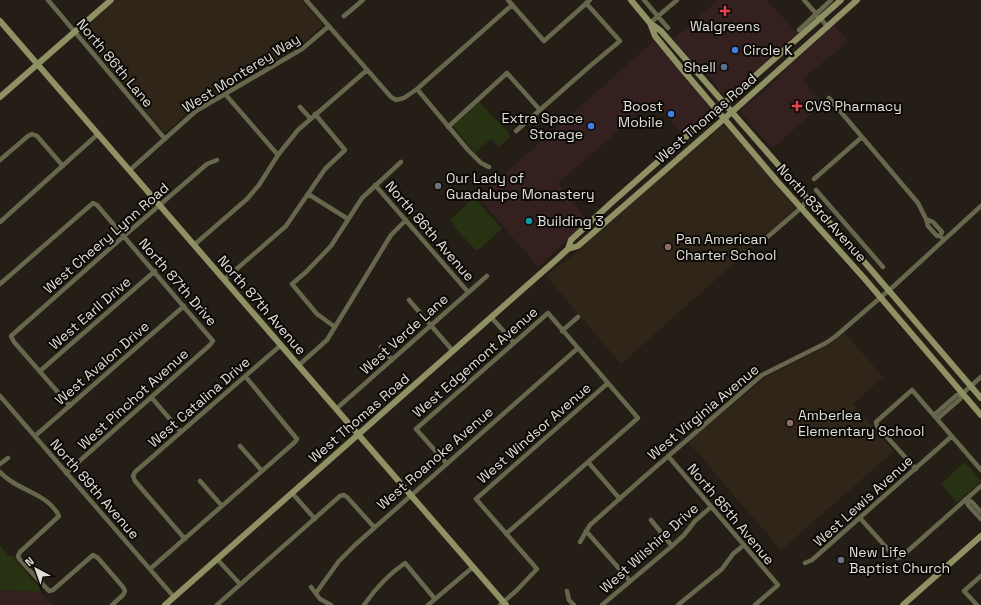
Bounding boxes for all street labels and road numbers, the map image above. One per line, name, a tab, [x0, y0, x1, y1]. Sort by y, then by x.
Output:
street label: North 86th Lane	[73, 15, 157, 111]
street label: West Monterey Way	[179, 30, 303, 116]
street label: West Thomas Road	[652, 69, 760, 167]
street label: North 83rd Avenue	[773, 160, 871, 266]
street label: North 86th Avenue	[382, 177, 478, 285]
street label: West Cheery Lynn Road	[40, 179, 172, 297]
street label: North 87th Drive	[135, 234, 221, 330]
street label: North 87th Avenue	[214, 251, 310, 359]
street label: West Earll Drive	[45, 272, 135, 354]
street label: West Verde Lane	[356, 290, 452, 378]
street label: West Edgemont Avenue	[409, 303, 541, 421]
street label: West Avalon Drive	[51, 317, 153, 409]
street label: West Pinchot Avenue	[74, 345, 192, 453]
street label: West Catalina Drive	[144, 353, 254, 451]
street label: West Virginia Avenue	[644, 360, 762, 464]
street label: West Thomas Road	[305, 369, 413, 467]
street label: West Windsor Avenue	[473, 379, 595, 487]
street label: West Roanoke Avenue	[373, 402, 497, 514]
street label: North 89th Avenue	[47, 435, 143, 543]
street label: West Lewis Avenue	[809, 451, 917, 551]
street label: North 85th Avenue	[683, 460, 779, 568]
street label: West Wilshire Drive	[596, 499, 702, 597]

